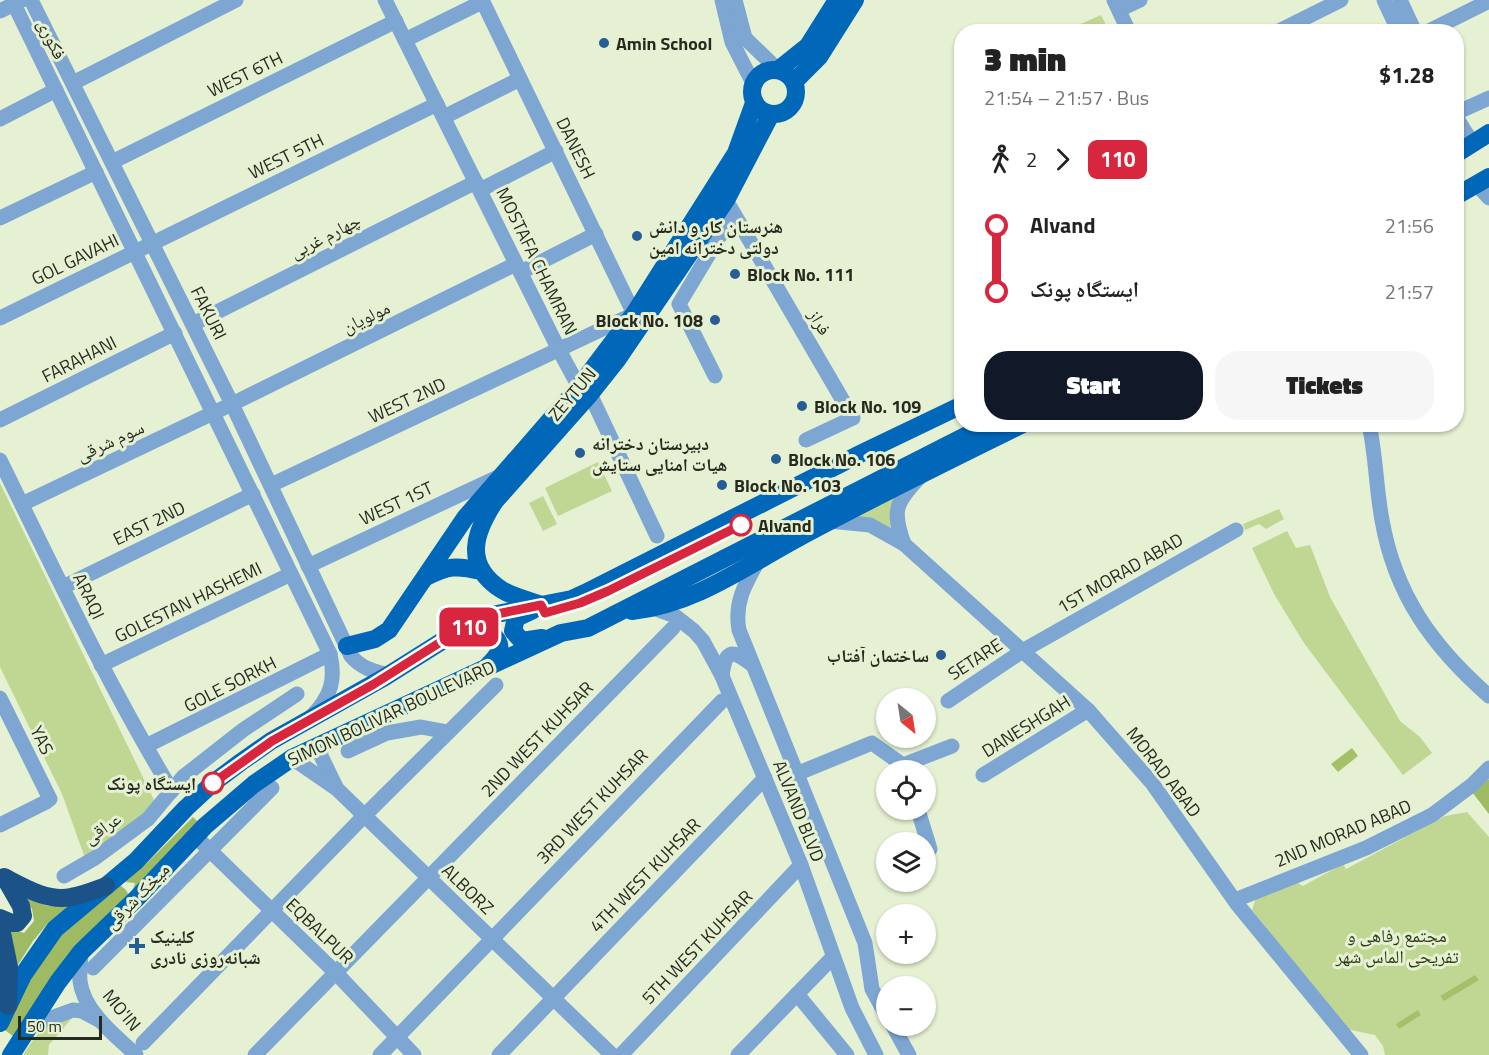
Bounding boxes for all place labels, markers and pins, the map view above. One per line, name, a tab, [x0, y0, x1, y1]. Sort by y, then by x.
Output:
place label: Amin School	[616, 30, 712, 57]
marker: Amin School	[597, 36, 611, 50]
place label: هنرستان کار و دانش دولتی دخترانه امین	[649, 213, 783, 261]
marker: هنرستان کار و دانش دولتی دخترانه امین	[630, 229, 644, 243]
place label: Block No. 111	[747, 261, 854, 288]
marker: Block No. 111	[728, 267, 742, 281]
place label: Block No. 108	[596, 307, 703, 334]
marker: Block No. 108	[708, 313, 722, 327]
place label: Block No. 109	[814, 393, 921, 420]
marker: Block No. 109	[795, 399, 809, 413]
place label: دبیرستان دخترانه هیات امنایی ستایش	[592, 430, 727, 478]
marker: دبیرستان دخترانه هیات امنایی ستایش	[573, 446, 587, 460]
place label: Block No. 106	[788, 446, 895, 473]
marker: Block No. 106	[769, 452, 783, 466]
place label: Block No. 103	[734, 472, 841, 499]
marker: Block No. 103	[715, 478, 729, 492]
place label: Alvand	[758, 512, 812, 539]
marker: Alvand	[730, 514, 752, 536]
place label: ساختمان آفتاب	[827, 642, 929, 669]
marker: ساختمان آفتاب	[934, 648, 948, 662]
place label: ایستگاه پونک	[107, 770, 196, 797]
marker: ایستگاه پونک	[202, 772, 224, 794]
place label: کلینیک شبانه‌روزی نادری	[150, 923, 261, 971]
marker: کلینیک شبانه‌روزی نادری	[128, 937, 146, 955]

